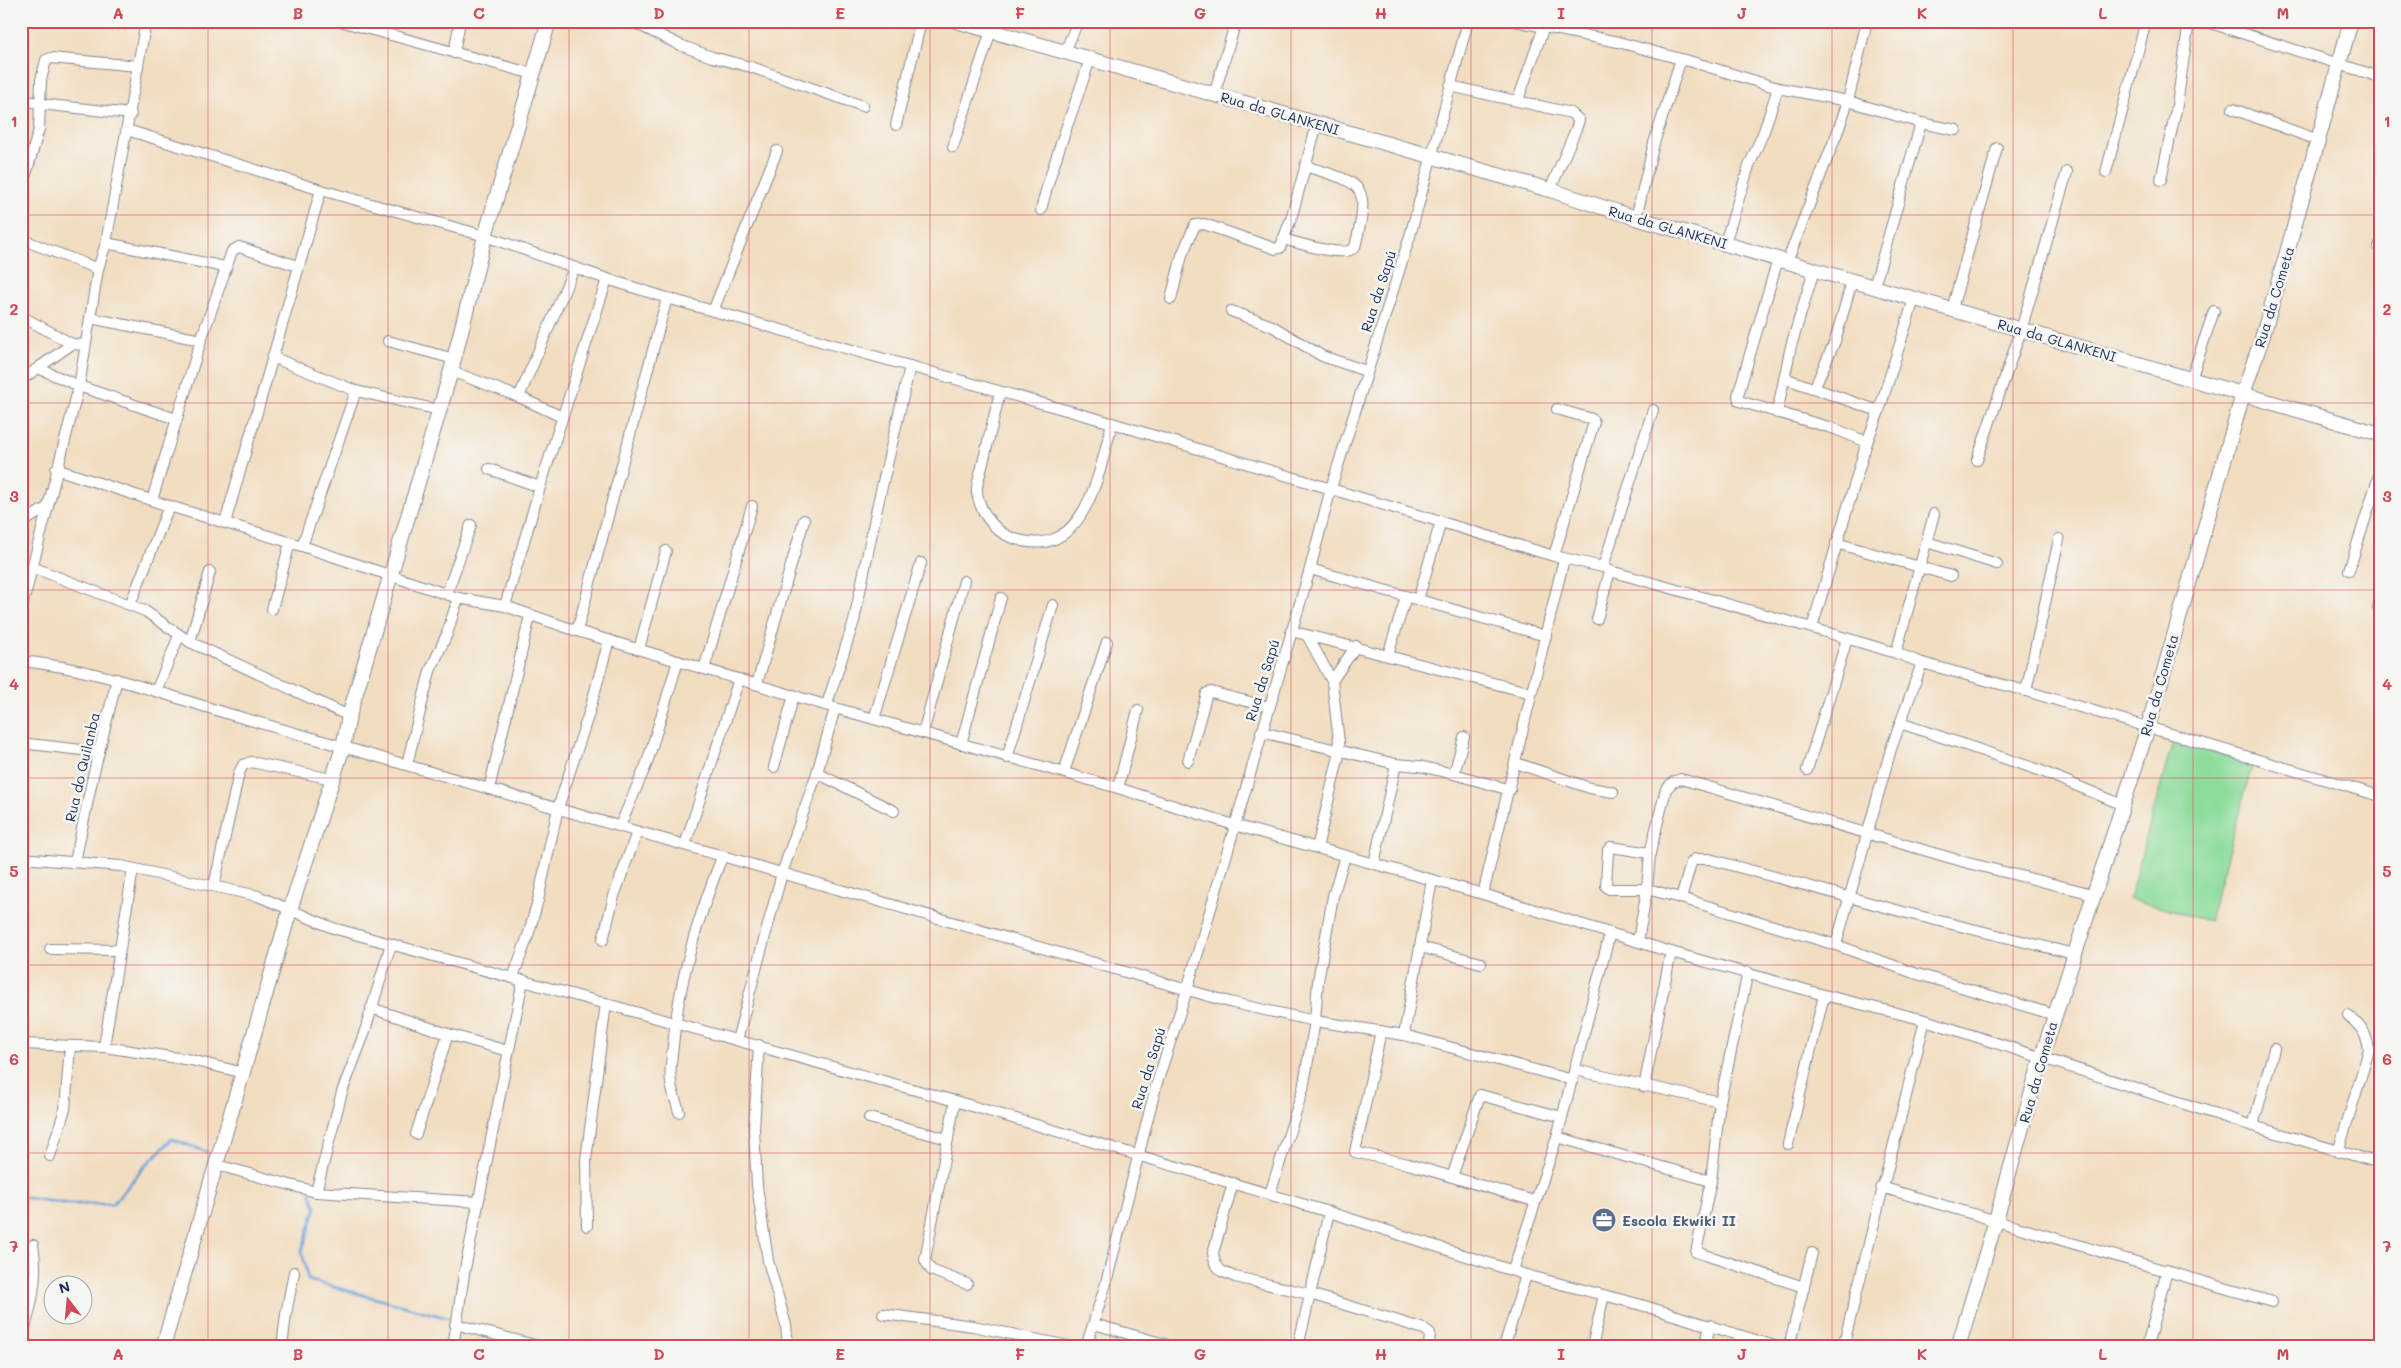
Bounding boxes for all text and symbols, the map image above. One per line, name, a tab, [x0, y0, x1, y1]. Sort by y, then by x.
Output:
text: A	[112, 2, 124, 23]
text: B	[293, 2, 303, 23]
text: C	[473, 2, 485, 23]
text: D	[653, 2, 665, 23]
text: E	[835, 2, 845, 23]
text: F	[1015, 2, 1025, 23]
text: G	[1194, 2, 1206, 23]
text: H	[1375, 2, 1387, 23]
text: I	[1557, 2, 1565, 23]
text: J	[1737, 2, 1747, 23]
text: K	[1917, 2, 1927, 23]
text: L	[2098, 2, 2108, 23]
text: M	[2277, 2, 2289, 23]
street label: Rua da GLANKENI	[1218, 87, 1342, 139]
text: 1	[10, 110, 18, 131]
text: 1	[2383, 110, 2391, 131]
street label: Rua da GLANKENI	[1606, 201, 1730, 253]
street label: Rua da Cometa	[2250, 244, 2298, 350]
street label: Rua da Sapú	[1356, 248, 1400, 334]
text: 2	[10, 298, 19, 319]
text: 2	[2383, 298, 2392, 319]
street label: Rua da GLANKENI	[1995, 314, 2119, 366]
text: 3	[9, 485, 19, 506]
text: 3	[2382, 485, 2392, 506]
street label: Rua da Cometa	[2135, 632, 2183, 738]
street label: Rua da Sapú	[1241, 637, 1283, 723]
text: 4	[9, 673, 19, 694]
text: 4	[2382, 673, 2392, 694]
street label: Rua do Quilanba	[60, 710, 104, 824]
text: 5	[9, 860, 19, 881]
text: 5	[2382, 860, 2392, 881]
street label: Rua da Cometa	[2014, 1019, 2062, 1125]
street label: Rua da Sapú	[1127, 1025, 1169, 1111]
text: 6	[9, 1048, 19, 1069]
text: 6	[2382, 1048, 2392, 1069]
office icon: Escola Ekwiki II	[1591, 1207, 1617, 1233]
place label: Escola Ekwiki II	[1622, 1211, 1736, 1230]
text: 7	[10, 1235, 19, 1256]
text: 7	[2383, 1235, 2392, 1256]
north arrow	[42, 1276, 92, 1326]
text: N	[57, 1276, 72, 1298]
text: A	[112, 1343, 124, 1364]
text: B	[293, 1343, 303, 1364]
text: C	[473, 1343, 485, 1364]
text: D	[653, 1343, 665, 1364]
text: E	[835, 1343, 845, 1364]
text: F	[1015, 1343, 1025, 1364]
text: G	[1194, 1343, 1206, 1364]
text: H	[1375, 1343, 1387, 1364]
text: I	[1557, 1343, 1565, 1364]
text: J	[1737, 1343, 1747, 1364]
text: K	[1917, 1343, 1927, 1364]
text: L	[2098, 1343, 2108, 1364]
text: M	[2277, 1343, 2289, 1364]

